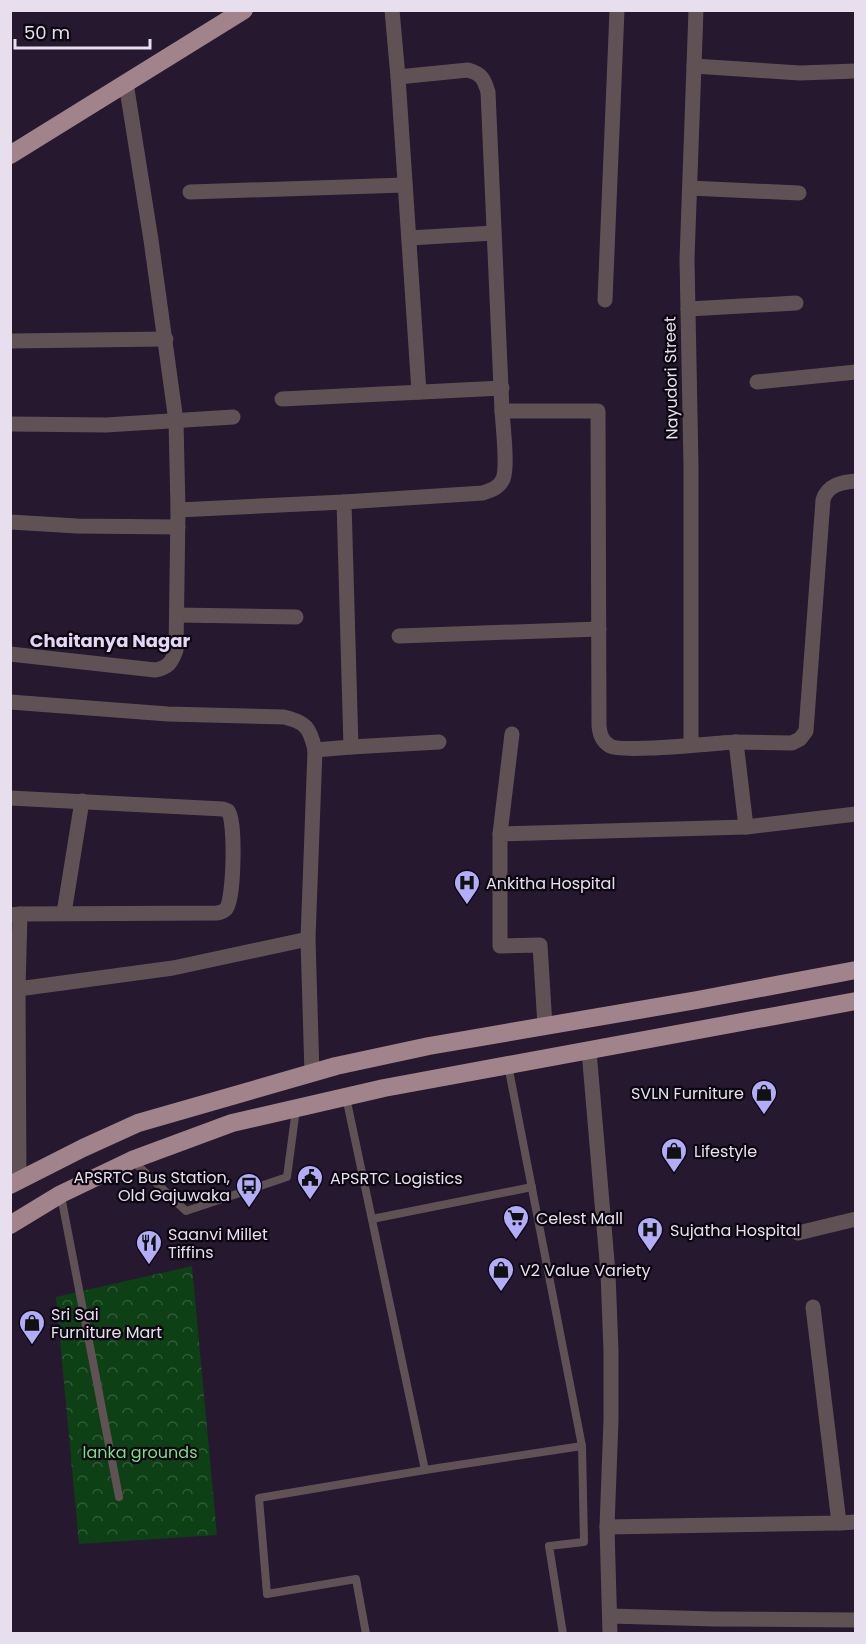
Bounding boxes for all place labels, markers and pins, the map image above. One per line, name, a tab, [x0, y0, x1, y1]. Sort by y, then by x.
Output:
hospital icon: Ankitha Hospital	[452, 868, 482, 906]
place label: Ankitha Hospital	[486, 872, 615, 895]
shop icon: SVLN Furniture	[749, 1078, 779, 1116]
place label: SVLN Furniture	[631, 1082, 744, 1105]
shop icon: Lifestyle	[659, 1136, 689, 1174]
place label: Lifestyle	[694, 1140, 757, 1163]
public building icon: APSRTC Logistics	[295, 1163, 325, 1201]
place label: APSRTC Bus Station, Old Gajuwaka	[73, 1166, 230, 1207]
place label: APSRTC Logistics	[330, 1167, 463, 1190]
bus stop icon: APSRTC Bus Station, Old Gajuwaka	[234, 1171, 264, 1209]
supermarket icon: Celest Mall	[501, 1203, 531, 1241]
place label: Celest Mall	[536, 1207, 623, 1230]
hospital icon: Sujatha Hospital	[635, 1215, 665, 1253]
place label: Sujatha Hospital	[670, 1219, 801, 1242]
place label: Saanvi Millet Tiffins	[168, 1223, 268, 1264]
restaurant icon: Saanvi Millet Tiffins	[134, 1228, 164, 1266]
shop icon: V2 Value Variety	[486, 1255, 516, 1293]
place label: V2 Value Variety	[520, 1259, 651, 1282]
place label: Sri Sai Furniture Mart	[51, 1303, 162, 1344]
shop icon: Sri Sai Furniture Mart	[17, 1308, 47, 1346]

